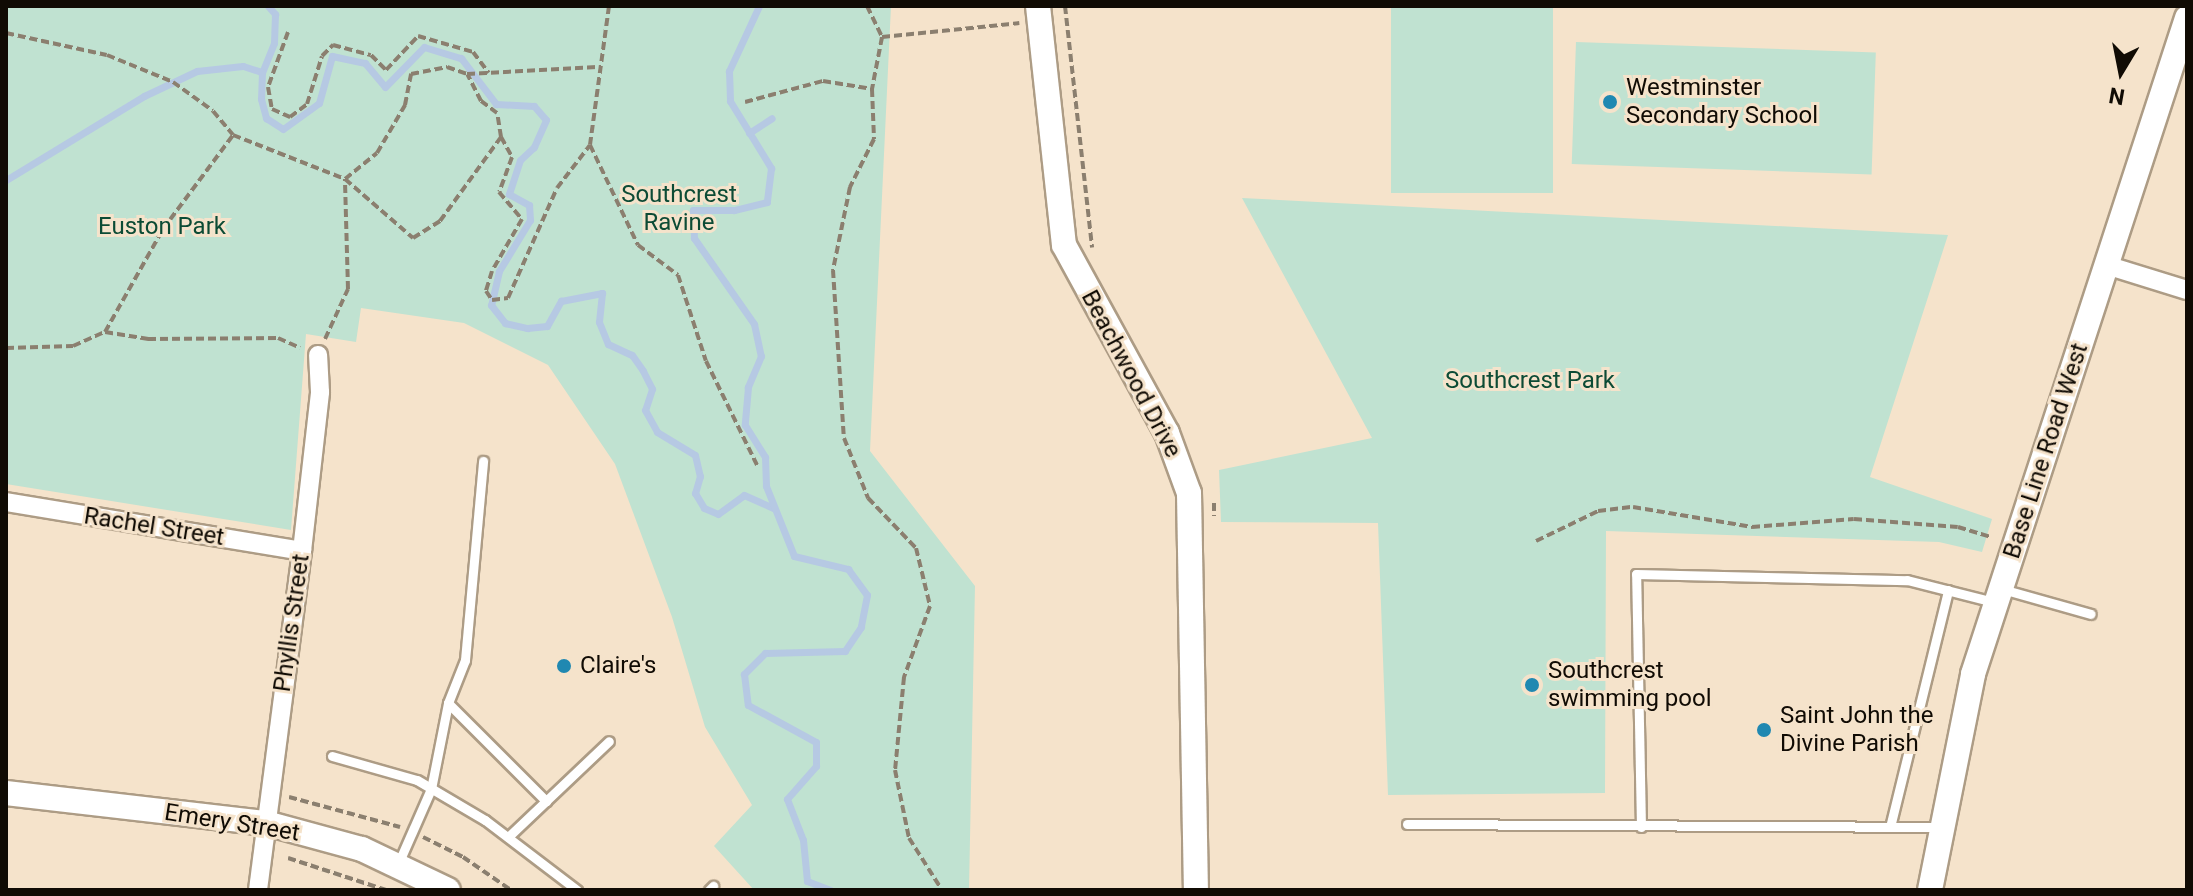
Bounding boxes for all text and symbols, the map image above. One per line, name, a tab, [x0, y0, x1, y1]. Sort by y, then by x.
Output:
north arrow	[2081, 32, 2161, 112]
place label: Westminster Secondary School	[1626, 74, 1818, 130]
text: N	[2107, 82, 2127, 110]
marker: Westminster Secondary School	[1601, 93, 1619, 111]
park label: Southcrest Ravine	[621, 181, 737, 237]
park label: Euston Park	[98, 213, 226, 241]
street label: Beachwood Drive	[1075, 285, 1187, 463]
street label: Base Line Road West	[1998, 340, 2094, 562]
park label: Southcrest Park	[1445, 367, 1615, 395]
street label: Rachel Street	[82, 502, 226, 552]
street label: Phyllis Street	[268, 552, 316, 694]
place label: Claire's	[580, 652, 656, 680]
marker: Claire's	[555, 657, 573, 675]
place label: Southcrest swimming pool	[1548, 657, 1712, 713]
marker: Southcrest swimming pool	[1523, 676, 1541, 694]
place label: Saint John the Divine Parish	[1780, 702, 1933, 758]
marker: Saint John the Divine Parish	[1755, 721, 1773, 739]
street label: Emery Street	[162, 798, 302, 848]

